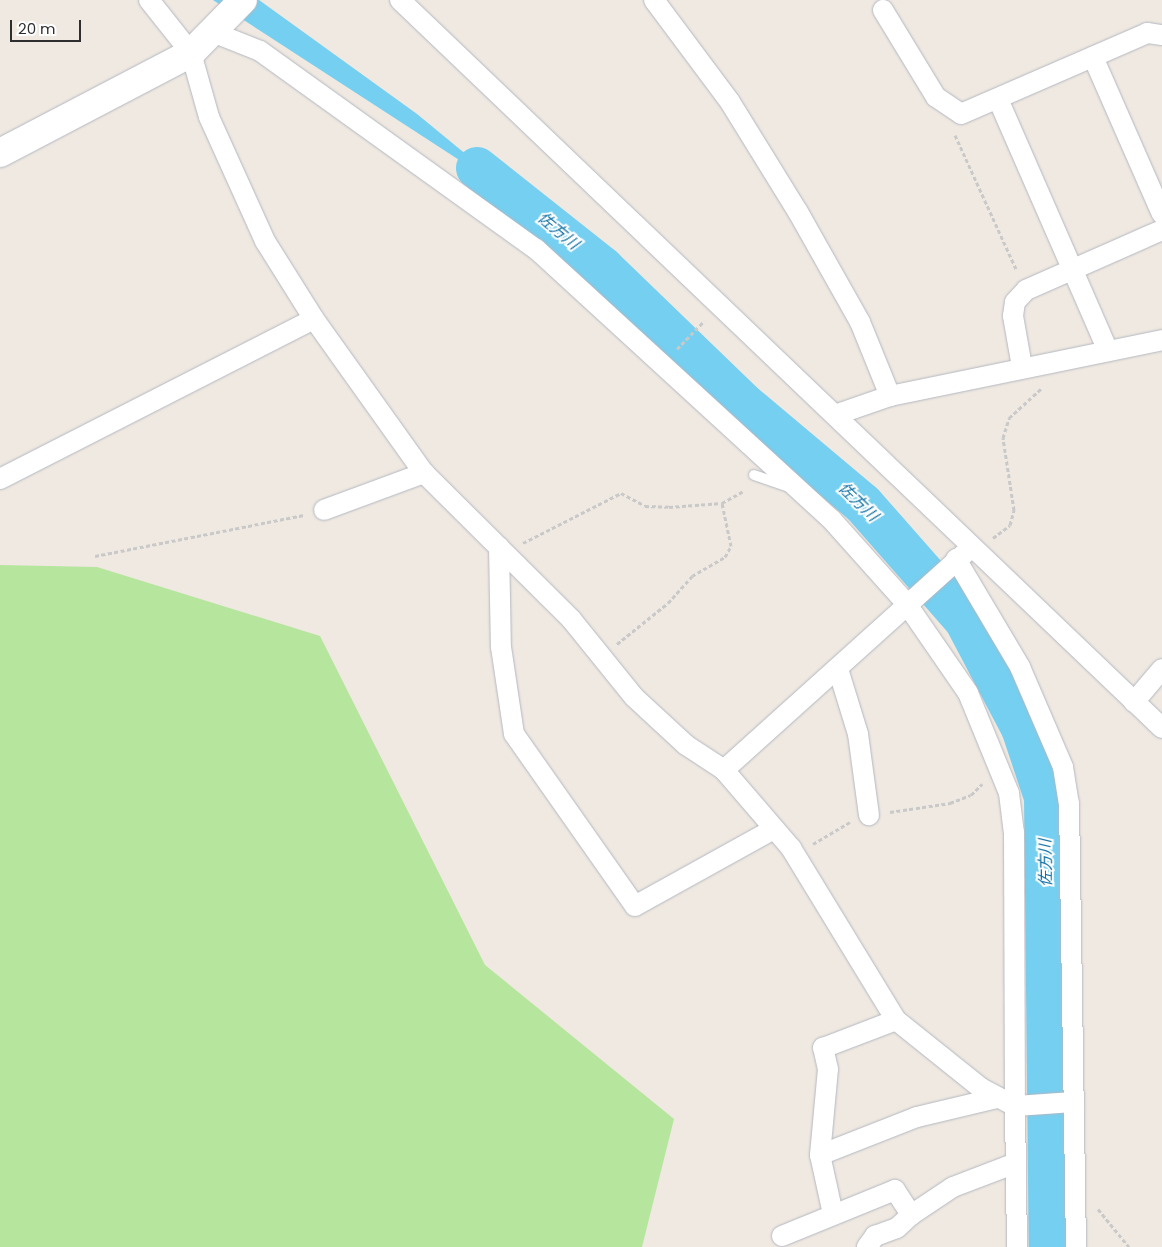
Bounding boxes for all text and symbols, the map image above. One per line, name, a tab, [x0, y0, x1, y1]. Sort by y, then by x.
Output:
scale bar	[12, 10, 84, 42]
text: 20 m	[18, 18, 56, 39]
water label: 佐方川	[533, 208, 583, 254]
water label: 佐方川	[834, 478, 882, 526]
water label: 佐方川	[1036, 839, 1056, 887]

